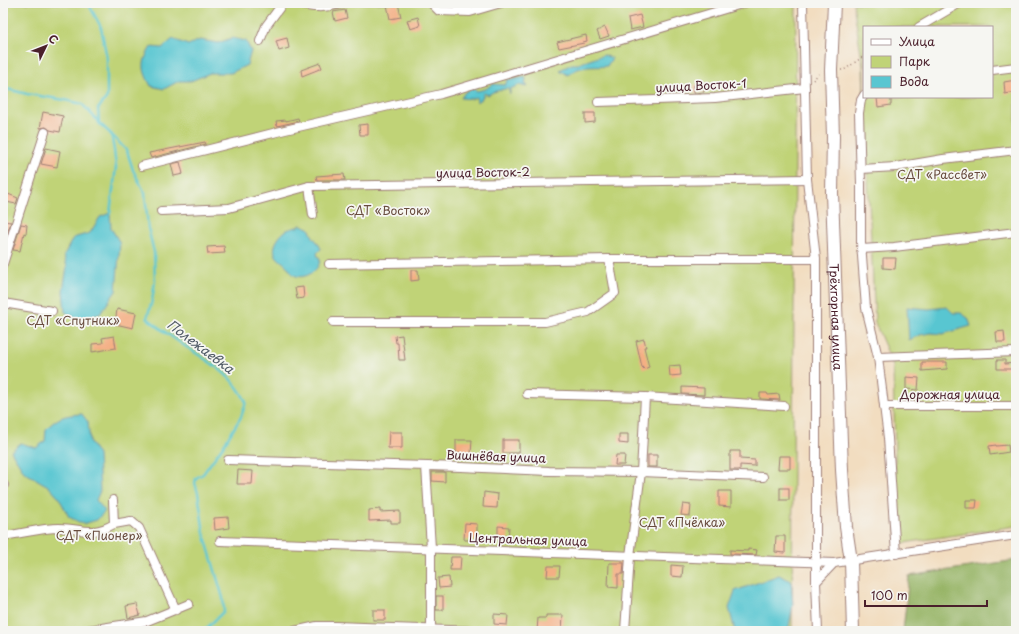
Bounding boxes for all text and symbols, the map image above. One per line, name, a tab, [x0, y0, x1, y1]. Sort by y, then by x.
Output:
north arrow	[26, 26, 66, 66]
legend	[863, 26, 993, 98]
text: С	[45, 30, 63, 48]
text: Улица	[899, 32, 935, 50]
text: Парк	[899, 52, 931, 70]
text: Вода	[899, 72, 929, 90]
street label: улица Восток-1	[655, 74, 747, 96]
street label: улица Восток-2	[436, 162, 530, 182]
park label: СДТ «Рассвет»	[897, 165, 987, 183]
park label: СДТ «Восток»	[346, 201, 430, 219]
street label: Трёхгорная улица	[826, 263, 847, 371]
park label: СДТ «Спутник»	[26, 311, 120, 329]
water label: Полежаевка	[164, 315, 239, 378]
street label: Дорожная улица	[899, 385, 1000, 403]
street label: Вишнёвая улица	[446, 445, 547, 467]
park label: СДТ «Пчёлка»	[639, 513, 725, 531]
park label: СДТ «Пионер»	[56, 526, 142, 544]
street label: Центральная улица	[469, 528, 588, 550]
scale bar	[865, 582, 987, 608]
text: 100 m	[871, 586, 908, 604]

